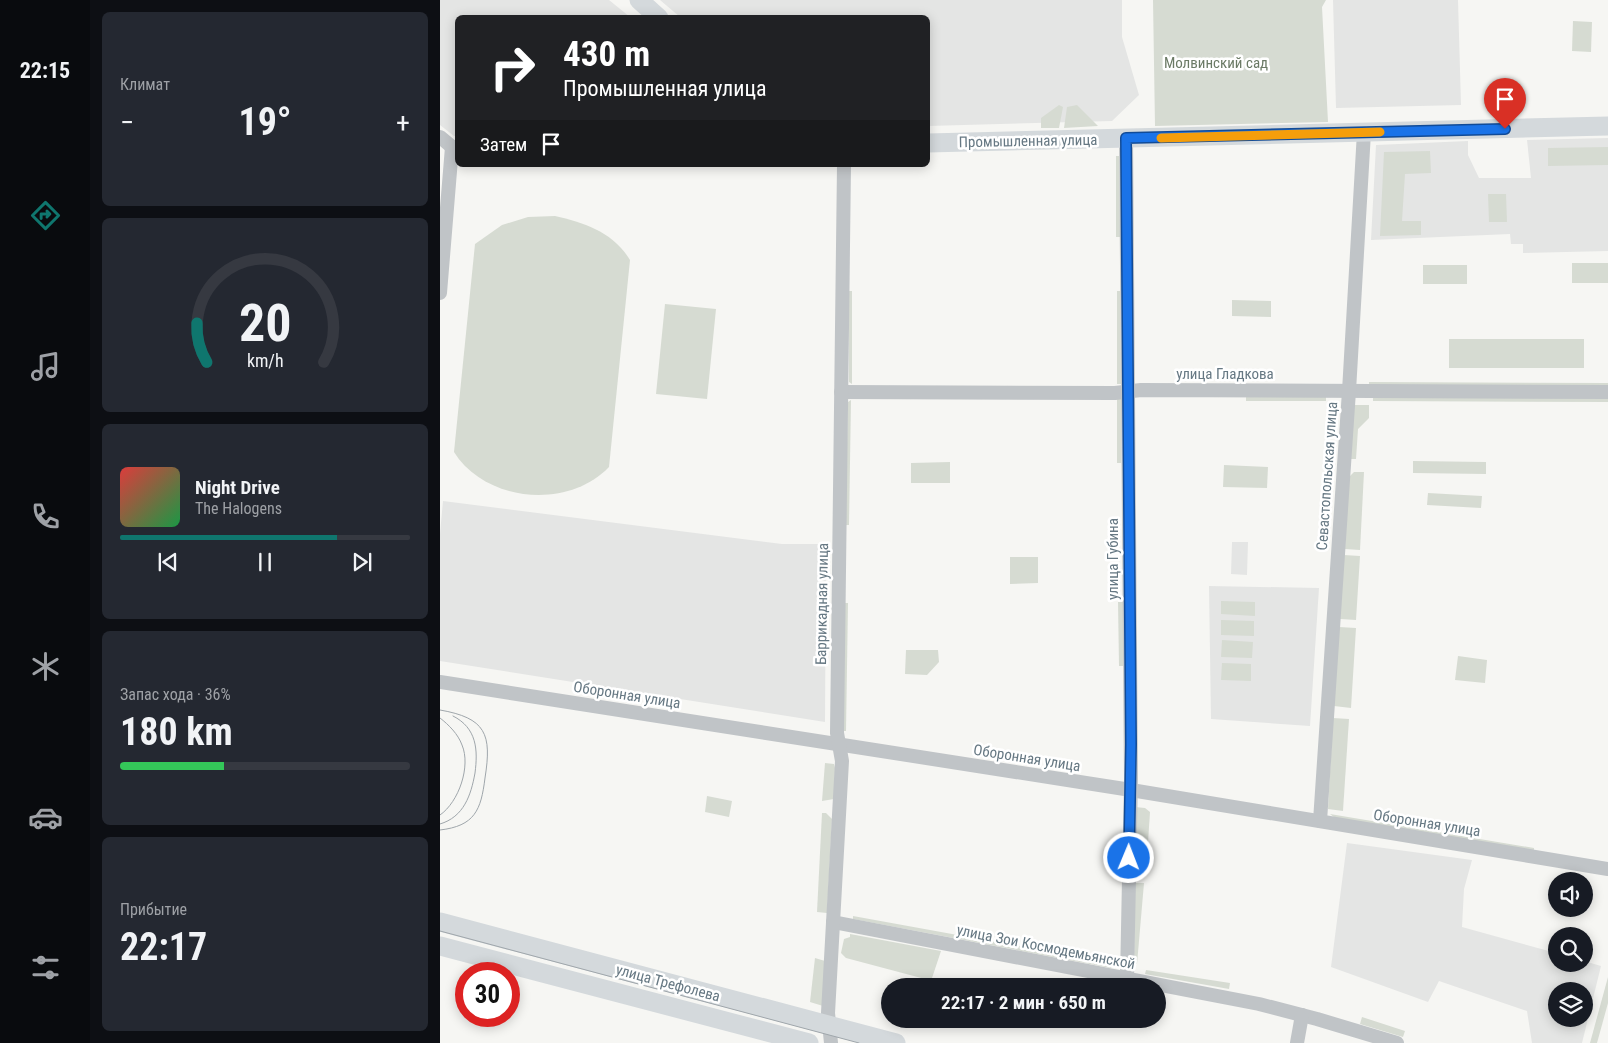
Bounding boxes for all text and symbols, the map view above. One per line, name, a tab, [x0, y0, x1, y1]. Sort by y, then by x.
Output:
text: 430 m	[563, 34, 650, 75]
icon: right	[480, 35, 545, 100]
park label: Молвинский сад	[1164, 54, 1268, 72]
text: 22:15	[20, 58, 70, 83]
text: Климат	[120, 75, 170, 94]
text: Промышленная улица	[563, 76, 767, 101]
pin	[1484, 78, 1526, 129]
icon: arrive	[1491, 85, 1519, 113]
text: 19°	[238, 100, 292, 144]
text: −	[120, 106, 134, 139]
text: +	[396, 106, 410, 139]
icon: arrive	[537, 130, 565, 158]
street label: Промышленная улица	[958, 131, 1098, 151]
text: Затем	[480, 133, 527, 156]
icon: directions	[28, 198, 63, 233]
text: 20	[239, 293, 291, 354]
icon: music	[28, 349, 63, 384]
text: km/h	[247, 350, 283, 371]
street label: улица Гладкова	[1176, 365, 1274, 383]
street label: Севастопольская улица	[1313, 401, 1341, 551]
text: Night Drive	[195, 476, 280, 499]
icon: phone	[28, 499, 63, 534]
text: The Halogens	[195, 499, 282, 518]
street label: улица Губина	[1104, 518, 1122, 600]
street label: Баррикадная улица	[812, 543, 832, 665]
icon: previous	[154, 548, 182, 576]
icon: pause	[251, 548, 279, 576]
icon: next	[348, 548, 376, 576]
icon: climate	[28, 649, 63, 684]
street label: Оборонная улица	[572, 678, 682, 712]
text: Запас хода · 36%	[120, 685, 231, 704]
text: 180 km	[120, 710, 233, 754]
street label: Оборонная улица	[972, 741, 1082, 775]
icon: car	[28, 800, 63, 835]
street label: Оборонная улица	[1372, 806, 1482, 840]
position arrow	[1102, 831, 1154, 883]
map controls	[1548, 872, 1593, 1027]
button: sound	[1548, 872, 1593, 917]
text: Прибытие	[120, 900, 187, 919]
street label: улица Зои Космодемьянской	[955, 921, 1137, 973]
text: 22:17	[120, 925, 207, 969]
button: search	[1548, 927, 1593, 972]
icon: filters	[28, 950, 63, 985]
street label: улица Трефолева	[614, 960, 722, 1006]
speed limit sign: 30	[455, 962, 520, 1027]
button: layers	[1548, 982, 1593, 1027]
text: 22:17 · 2 мин · 650 m	[941, 991, 1106, 1014]

